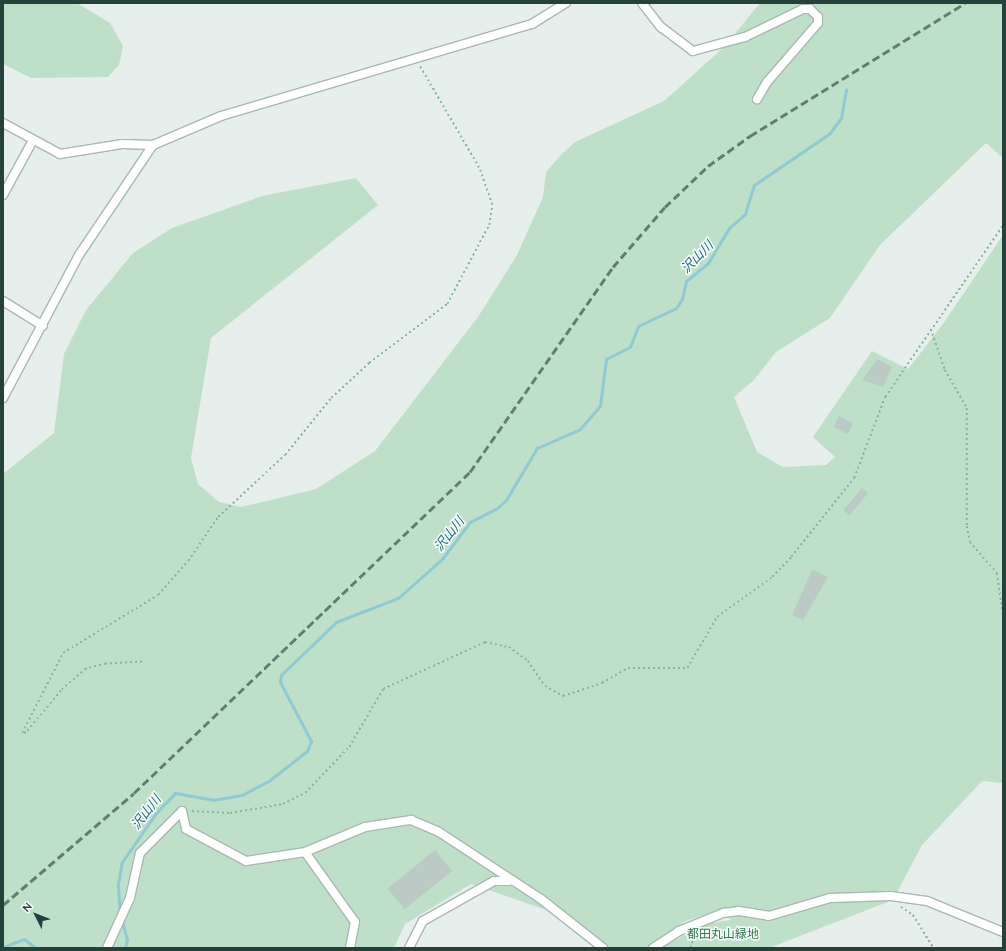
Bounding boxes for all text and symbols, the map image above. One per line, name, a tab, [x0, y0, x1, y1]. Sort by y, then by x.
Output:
water label: 沢山川	[678, 238, 716, 276]
water label: 沢山川	[431, 514, 467, 554]
water label: 沢山川	[128, 792, 164, 832]
north arrow	[16, 895, 56, 935]
text: N	[19, 899, 35, 915]
park label: 都田丸山緑地	[687, 927, 759, 941]

